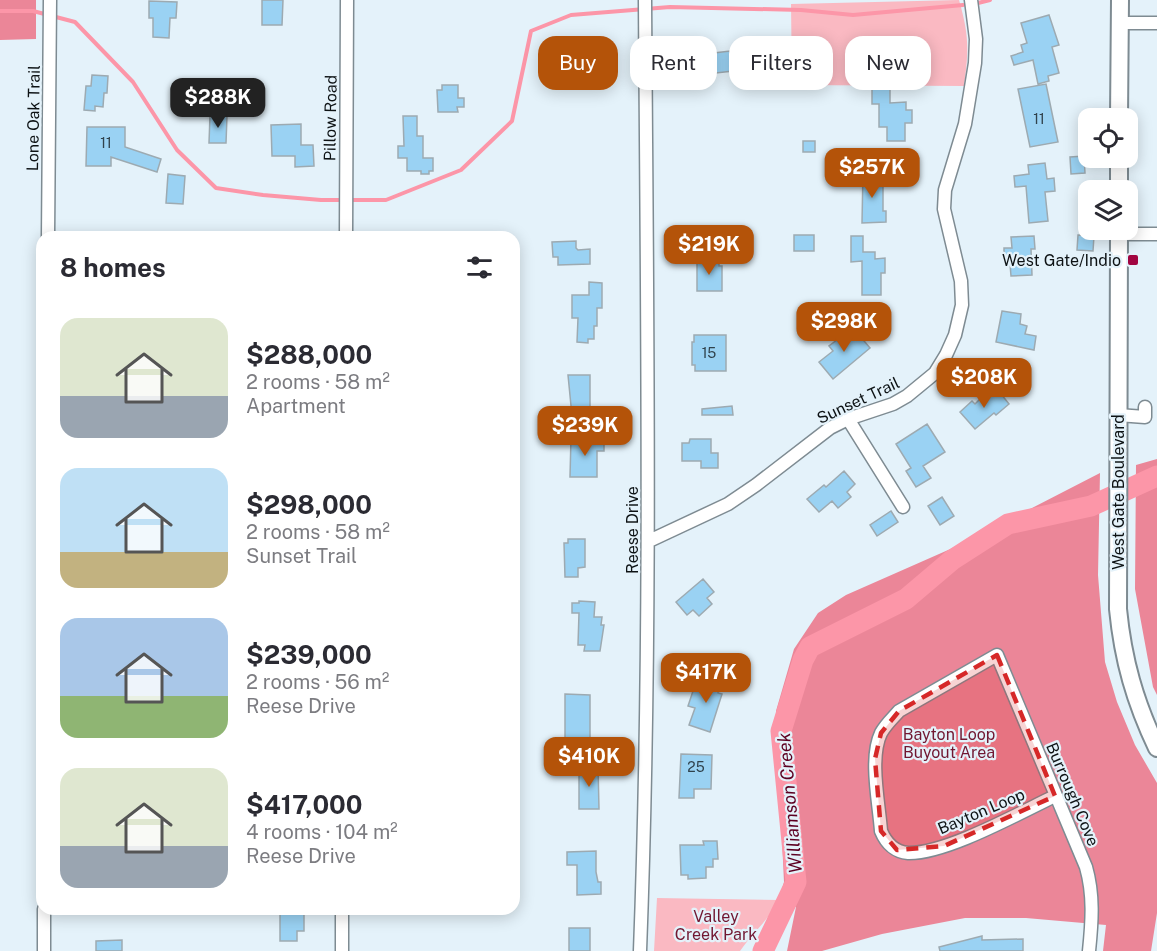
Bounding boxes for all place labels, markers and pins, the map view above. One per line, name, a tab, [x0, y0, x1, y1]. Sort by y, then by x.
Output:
pin: $288K	[176, 78, 260, 129]
pin: $257K	[830, 148, 914, 199]
pin: $219K	[667, 225, 751, 276]
place label: West Gate/Indio	[1002, 251, 1121, 270]
marker: West Gate/Indio	[1126, 253, 1140, 267]
pin: $298K	[802, 302, 886, 353]
pin: $208K	[942, 358, 1026, 409]
pin: $239K	[543, 406, 627, 457]
pin: $417K	[664, 653, 748, 704]
pin: $410K	[547, 737, 631, 788]

